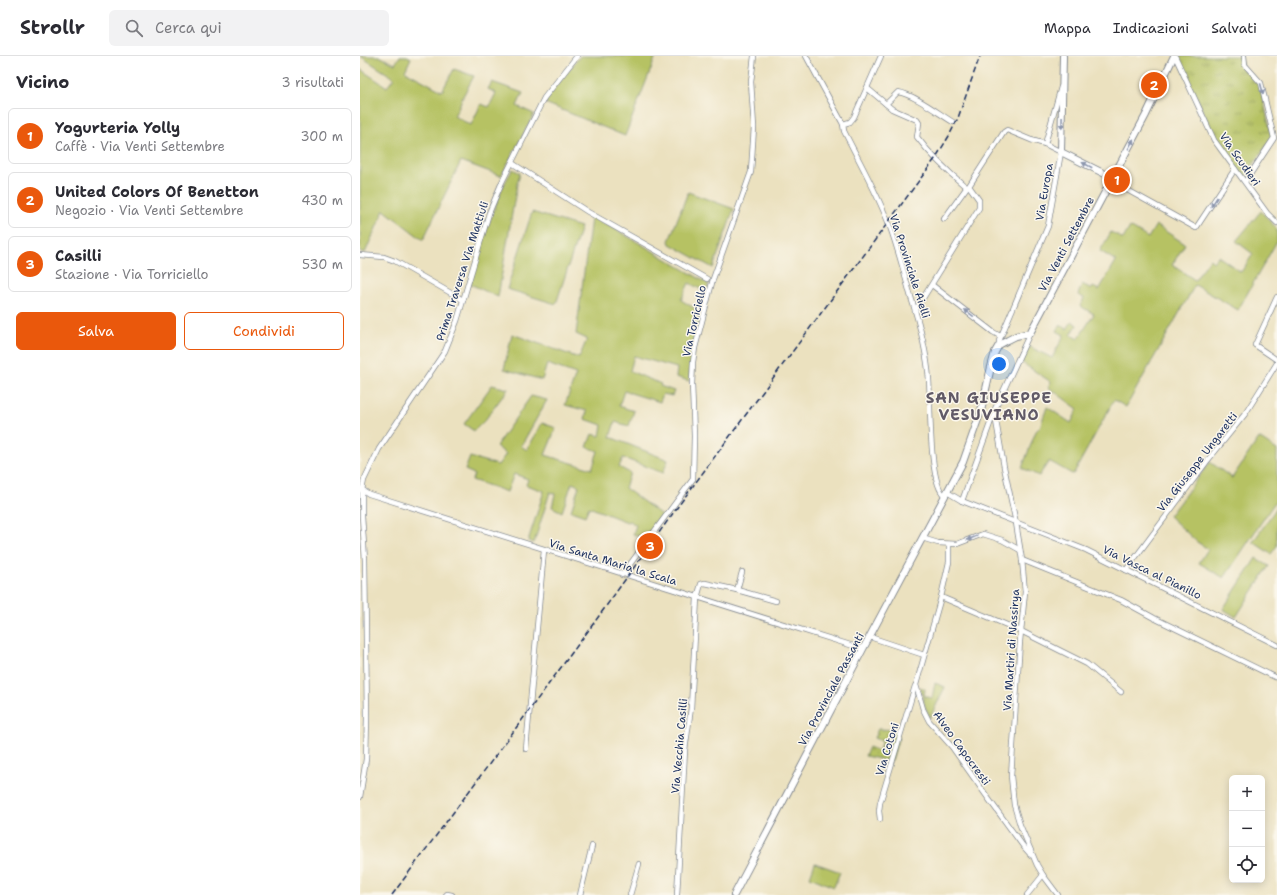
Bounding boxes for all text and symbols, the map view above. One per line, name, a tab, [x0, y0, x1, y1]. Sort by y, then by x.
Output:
search box	[109, 10, 389, 46]
text: Strollr	[20, 15, 85, 40]
icon: search	[123, 17, 145, 39]
text: Cerca qui	[155, 18, 222, 38]
text: Mappa	[1044, 19, 1091, 37]
text: Indicazioni	[1113, 19, 1189, 37]
text: Salvati	[1211, 19, 1257, 37]
pin: 2	[1141, 70, 1167, 100]
text: Vicino	[16, 71, 69, 93]
text: 3 risultati	[281, 74, 344, 91]
one-way arrow	[1259, 83, 1265, 95]
one-way arrow	[1059, 117, 1065, 130]
text: Yogurteria Yolly	[55, 118, 180, 138]
text: 1	[27, 128, 33, 145]
text: 300 m	[300, 128, 343, 145]
street label: Via Scudieri	[1216, 129, 1264, 189]
text: Caffè · Via Venti Settembre	[55, 138, 225, 155]
one-way arrow	[1128, 138, 1134, 150]
street label: Via Europa	[1032, 162, 1057, 222]
one-way arrow	[1081, 162, 1092, 169]
pin: 1	[1104, 165, 1130, 195]
text: United Colors Of Benetton	[55, 182, 259, 202]
text: 2	[25, 192, 35, 209]
text: 430 m	[301, 192, 343, 209]
street label: Via Venti Settembre	[1035, 194, 1098, 294]
one-way arrow	[1210, 196, 1218, 207]
street label: Prima Traversa Via Mattiuli	[433, 199, 492, 343]
text: Negozio · Via Venti Settembre	[55, 202, 244, 219]
street label: Via Provinciale Aielli	[886, 212, 933, 320]
text: Casilli	[55, 246, 102, 266]
text: 3	[25, 256, 35, 273]
text: 530 m	[302, 256, 343, 273]
text: Stazione · Via Torriciello	[55, 266, 208, 283]
street label: Via Torriciello	[679, 284, 710, 358]
one-way arrow	[964, 310, 974, 318]
button: Salva	[16, 312, 176, 350]
button: Condividi	[184, 312, 344, 350]
your location	[989, 354, 1009, 374]
district label: SAN GIUSEPPE VESUVIANO	[926, 388, 1052, 425]
street label: Via Giuseppe Ungaretti	[1154, 409, 1241, 515]
pin: 3	[637, 531, 663, 561]
one-way arrow	[966, 535, 978, 542]
street label: Via Santa Maria la Scala	[547, 536, 679, 589]
street label: Via Vasca al Pianillo	[1100, 542, 1204, 603]
street label: Via Martiri di Nassirya	[1000, 588, 1023, 712]
street label: Via Provinciale Passanti	[795, 630, 868, 749]
street label: Via Vecchia Casilli	[668, 698, 691, 794]
street label: Alveo Capocresti	[930, 708, 994, 788]
street label: Via Cotoni	[872, 721, 903, 778]
map controls	[1229, 775, 1265, 883]
button: +	[1229, 775, 1265, 811]
button: −	[1229, 811, 1265, 847]
button: locate	[1229, 847, 1265, 883]

